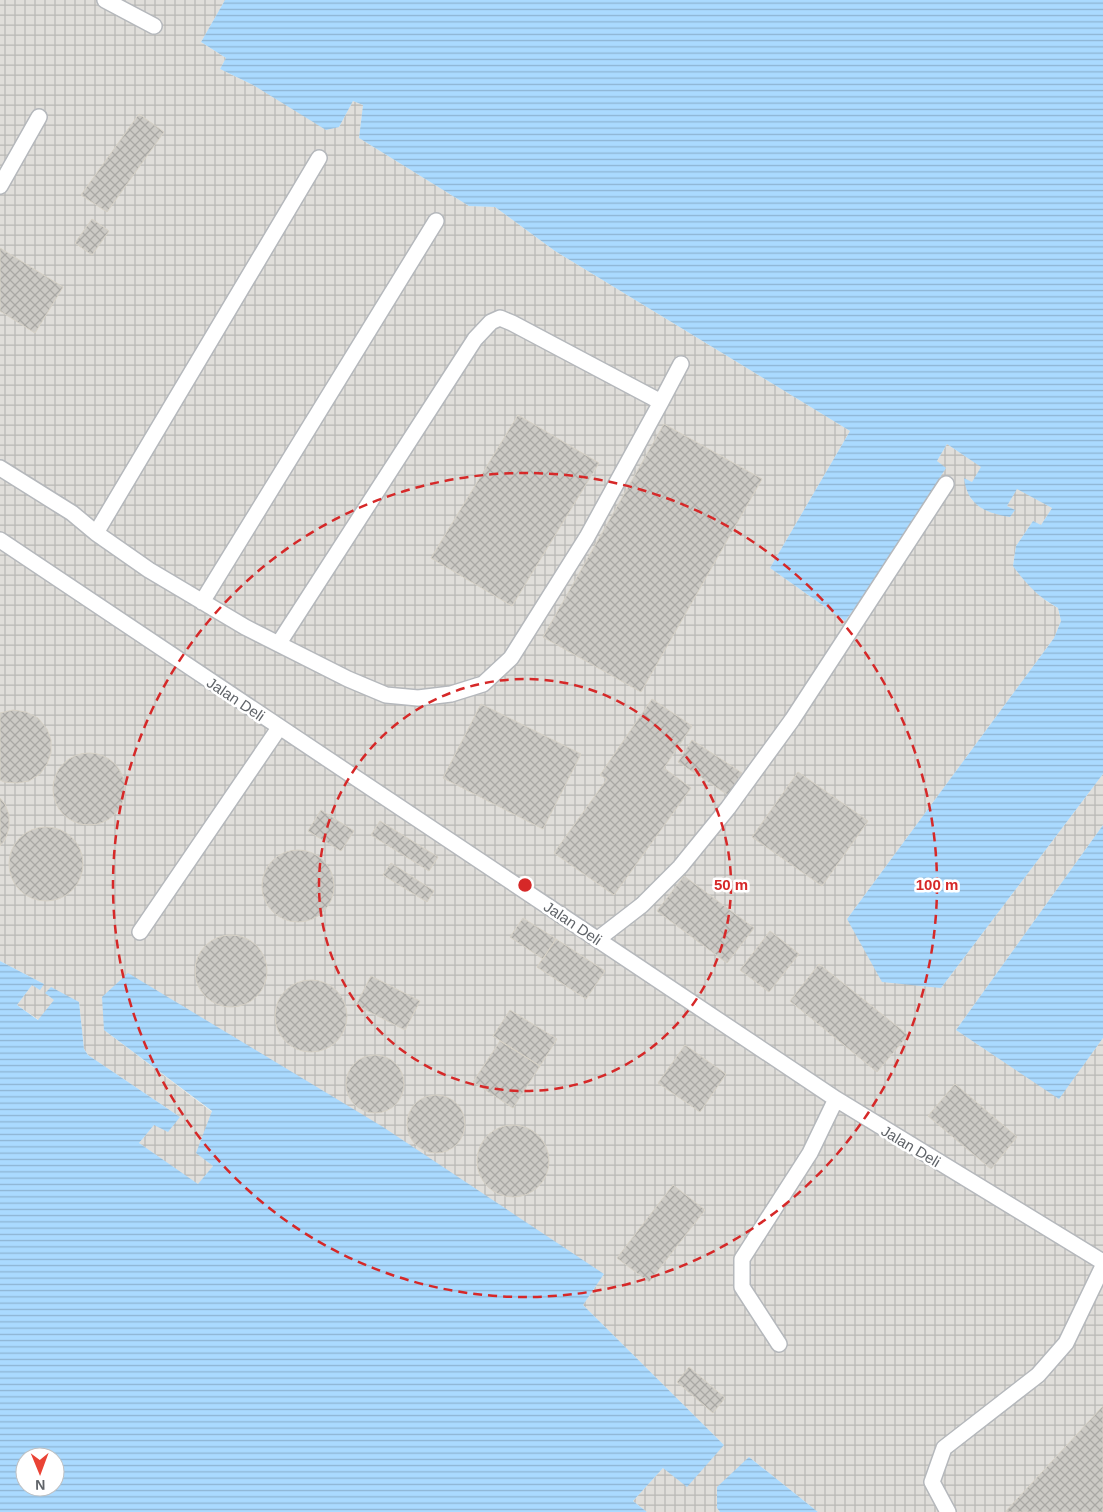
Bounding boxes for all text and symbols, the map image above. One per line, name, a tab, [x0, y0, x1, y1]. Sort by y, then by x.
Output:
street label: Jalan Deli	[204, 674, 268, 724]
centre of rings	[516, 876, 534, 894]
text: 50 m	[714, 876, 748, 893]
text: 100 m	[916, 876, 958, 893]
street label: Jalan Deli	[541, 898, 605, 948]
street label: Jalan Deli	[878, 1122, 944, 1170]
north arrow	[15, 1447, 65, 1497]
text: N	[35, 1477, 45, 1493]

